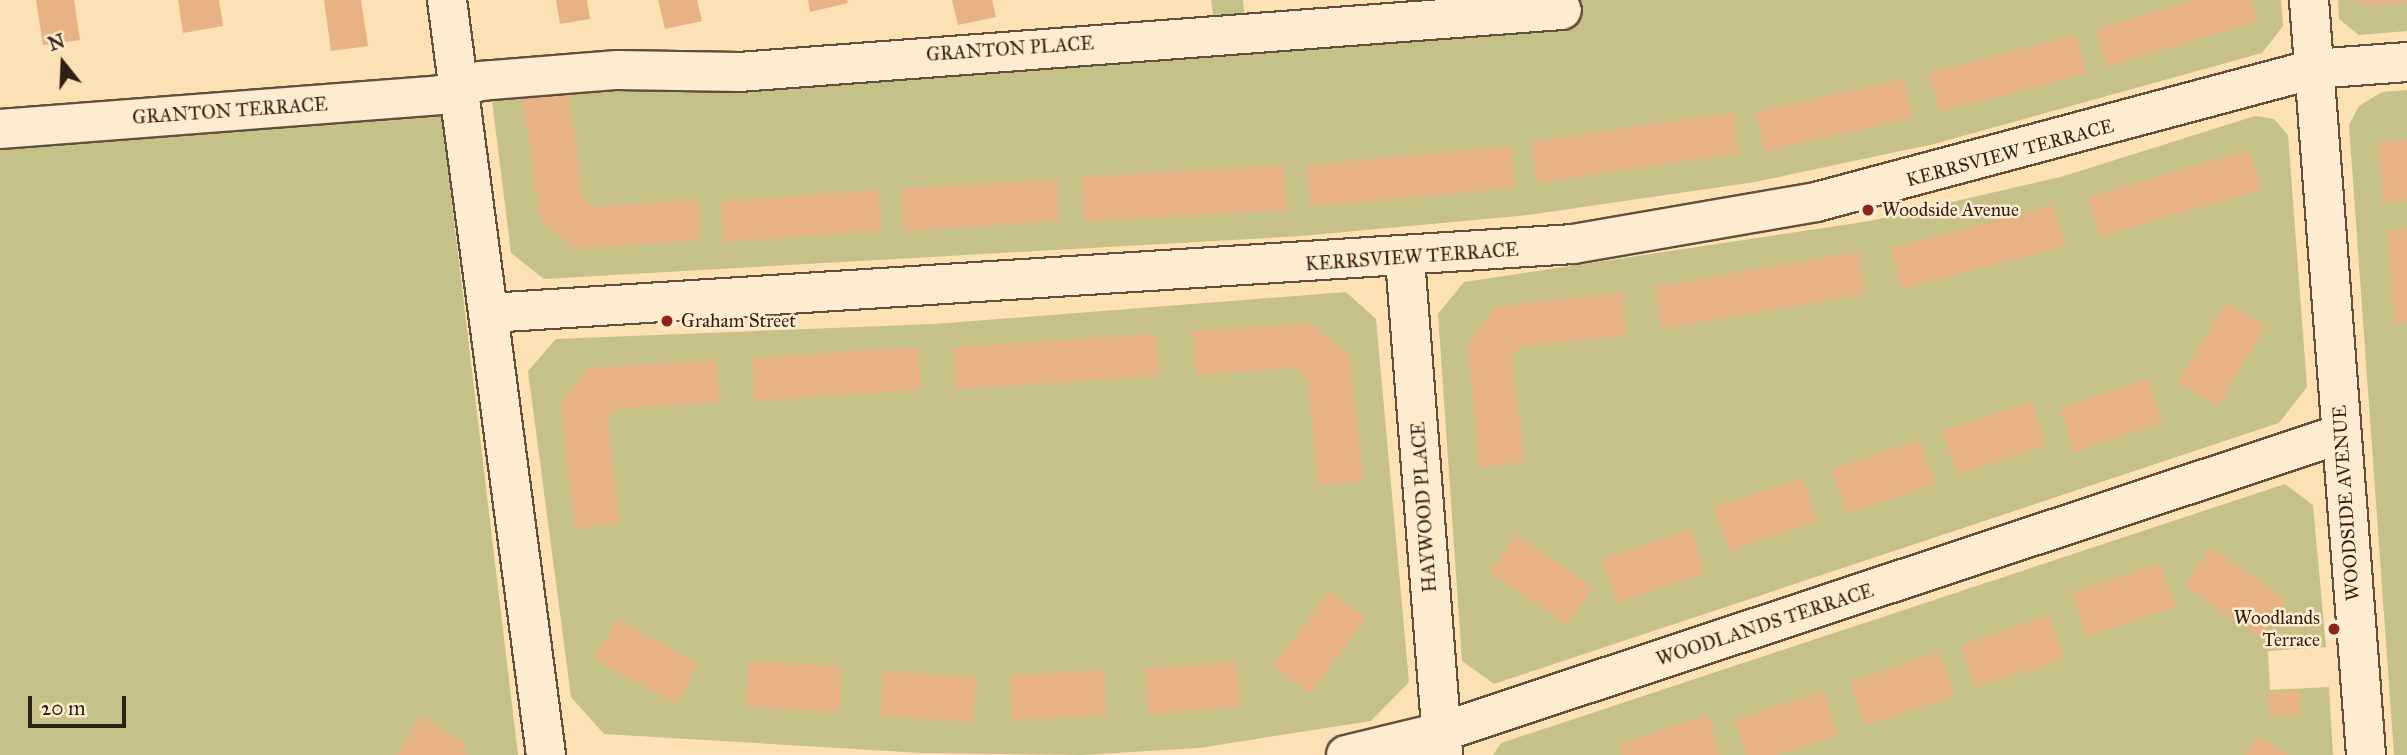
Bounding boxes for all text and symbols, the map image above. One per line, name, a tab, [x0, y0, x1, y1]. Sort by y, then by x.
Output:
north arrow	[28, 28, 98, 98]
text: N	[45, 29, 68, 56]
street label: GRANTON PLACE	[925, 32, 1095, 66]
street label: GRANTON TERRACE	[131, 93, 329, 129]
street label: KERRSVIEW TERRACE	[1904, 114, 2116, 192]
place label: Woodside Avenue	[1882, 199, 2019, 221]
marker: Woodside Avenue	[1860, 202, 1876, 218]
street label: KERRSVIEW TERRACE	[1305, 238, 1519, 276]
place label: Graham Street	[681, 310, 796, 332]
marker: Graham Street	[659, 313, 675, 329]
street label: WOODSIDE AVENUE	[2328, 404, 2364, 602]
street label: HAYWOOD PLACE	[1407, 421, 1441, 593]
street label: WOODLANDS TERRACE	[1653, 579, 1877, 671]
place label: Woodlands Terrace	[2234, 607, 2320, 651]
marker: Woodlands Terrace	[2326, 621, 2342, 637]
scale bar	[32, 682, 130, 726]
text: 20 m	[41, 695, 86, 721]

